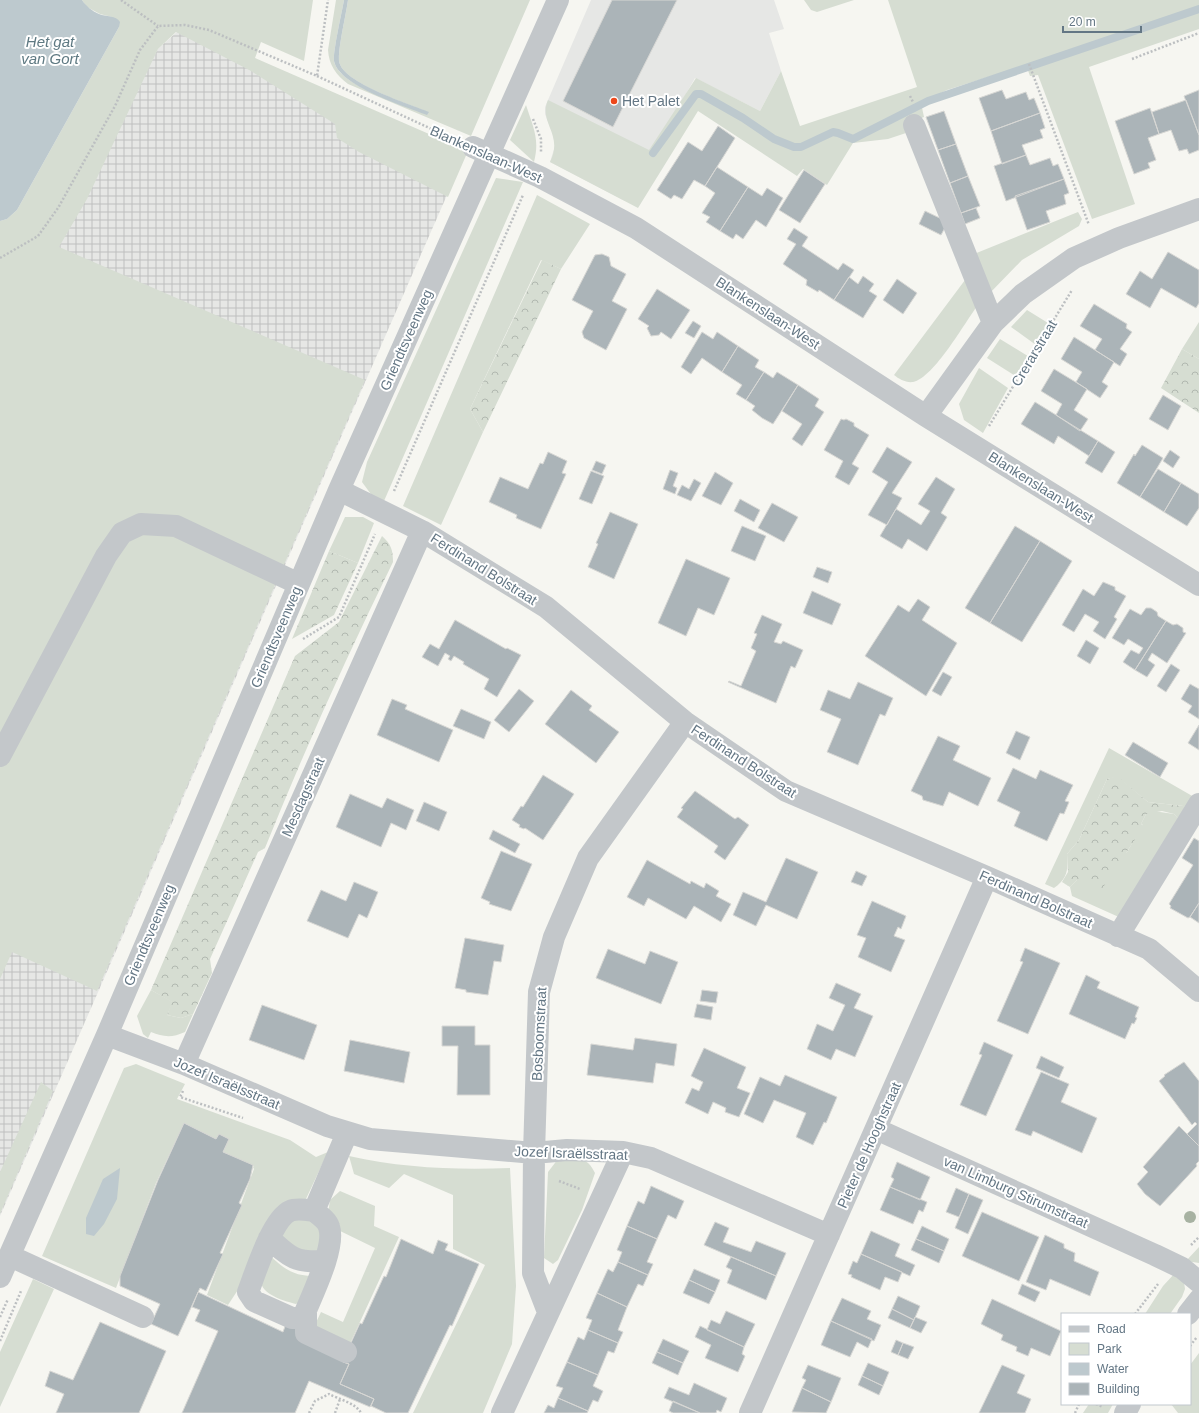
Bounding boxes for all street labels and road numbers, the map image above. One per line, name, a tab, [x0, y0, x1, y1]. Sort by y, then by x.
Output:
street label: Blankenslaan-West	[428, 122, 544, 186]
street label: Blankenslaan-West	[713, 274, 823, 353]
street label: Griendtsveenweg	[377, 287, 435, 393]
street label: Crerarstraat	[1008, 317, 1060, 389]
street label: Blankenslaan-West	[986, 448, 1096, 526]
street label: Ferdinand Bolstraat	[428, 530, 540, 608]
street label: Griendtsveenweg	[247, 584, 305, 690]
street label: Ferdinand Bolstraat	[688, 721, 800, 801]
street label: Mesdagstraat	[278, 755, 328, 839]
street label: Ferdinand Bolstraat	[977, 867, 1095, 931]
street label: Griendtsveenweg	[120, 882, 178, 988]
street label: Bosboomstraat	[529, 986, 549, 1081]
street label: Jozef Israëlsstraat	[172, 1053, 283, 1113]
street label: Pieter de Hooghstraat	[834, 1079, 904, 1210]
street label: Jozef Israëlsstraat	[514, 1143, 628, 1163]
street label: van Limburg Stirumstraat	[941, 1153, 1091, 1231]

